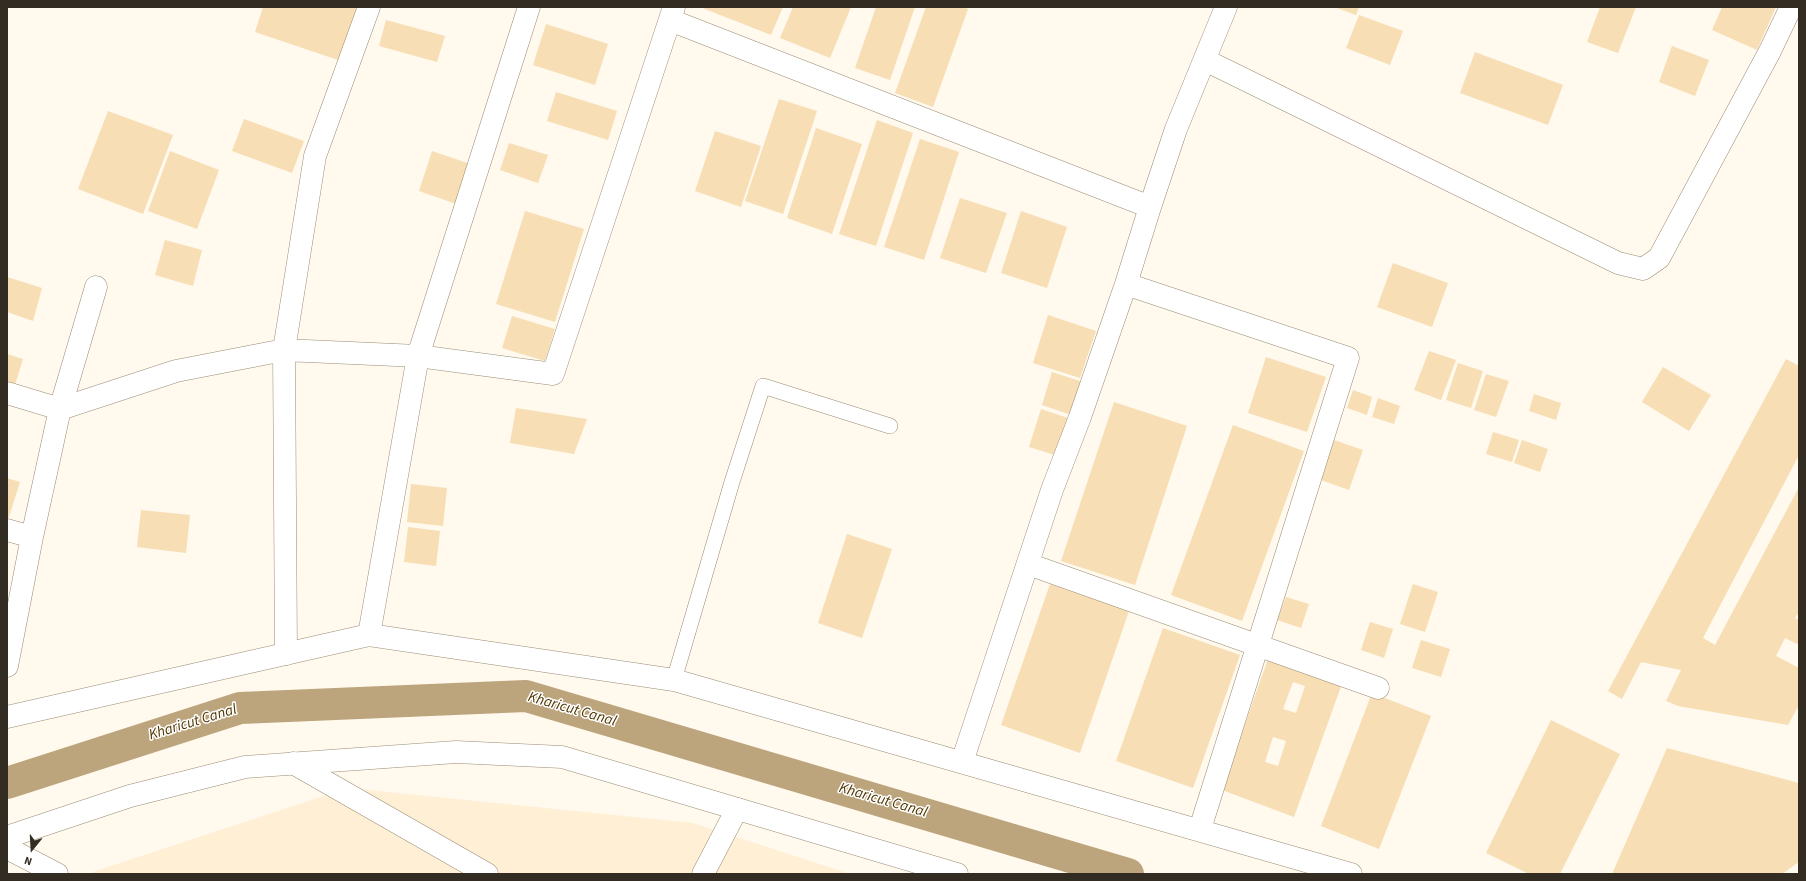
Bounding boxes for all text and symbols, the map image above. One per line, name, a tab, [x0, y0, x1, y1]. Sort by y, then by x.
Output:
water label: Kharicut Canal	[526, 689, 618, 731]
water label: Kharicut Canal	[147, 701, 239, 745]
water label: Kharicut Canal	[837, 780, 929, 822]
north arrow	[12, 829, 52, 869]
text: N	[22, 853, 34, 869]

